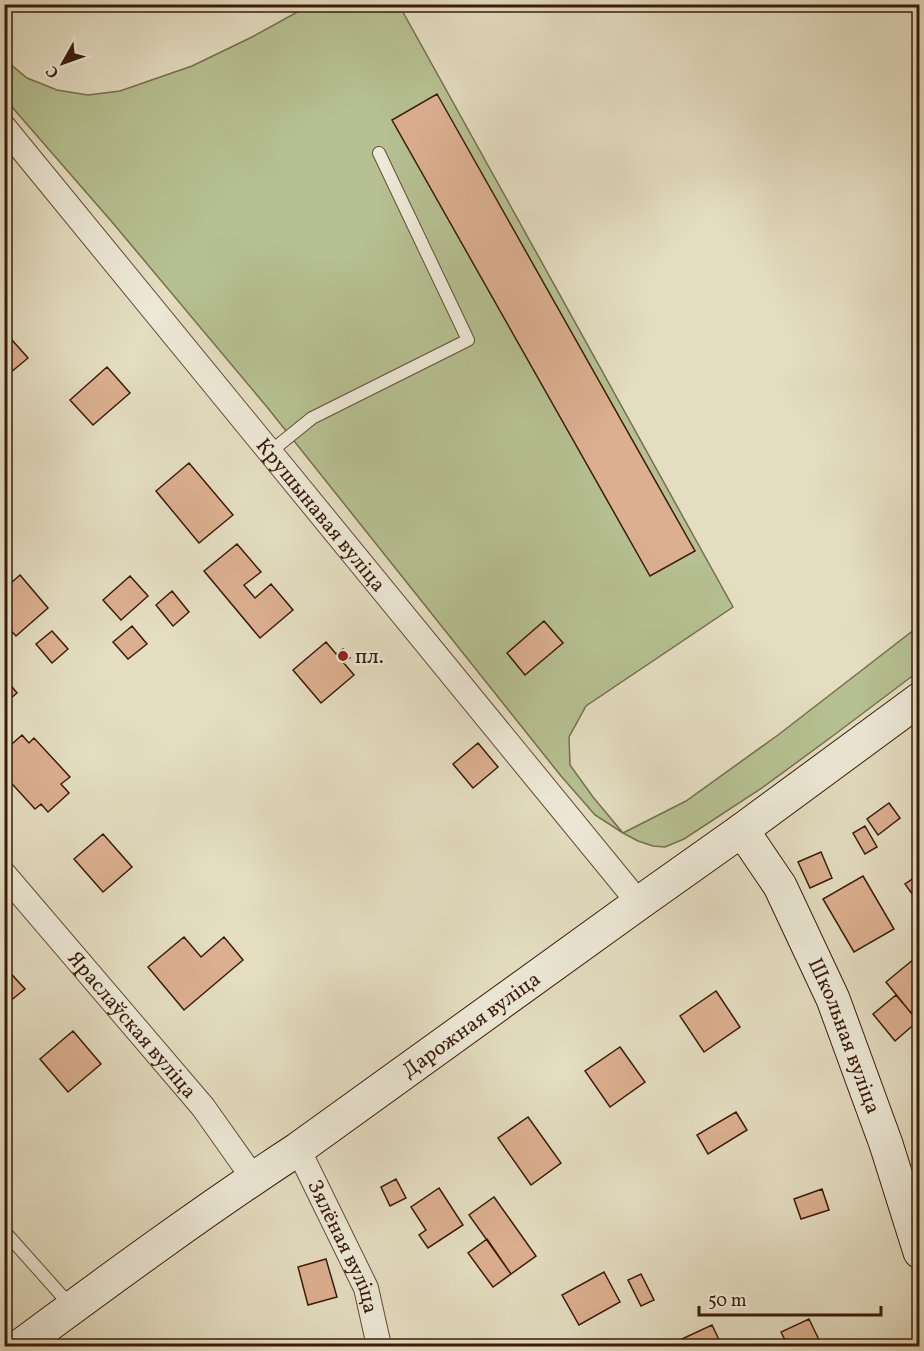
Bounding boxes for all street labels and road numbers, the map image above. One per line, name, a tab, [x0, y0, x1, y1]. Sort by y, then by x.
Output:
street label: Крушынавая вуліца	[248, 433, 392, 599]
street label: Яраслаўская вуліца	[60, 946, 203, 1105]
street label: Школьная вуліца	[800, 954, 887, 1118]
street label: Дарожная вуліца	[396, 965, 547, 1085]
street label: Зялёная вуліца	[299, 1175, 384, 1316]

